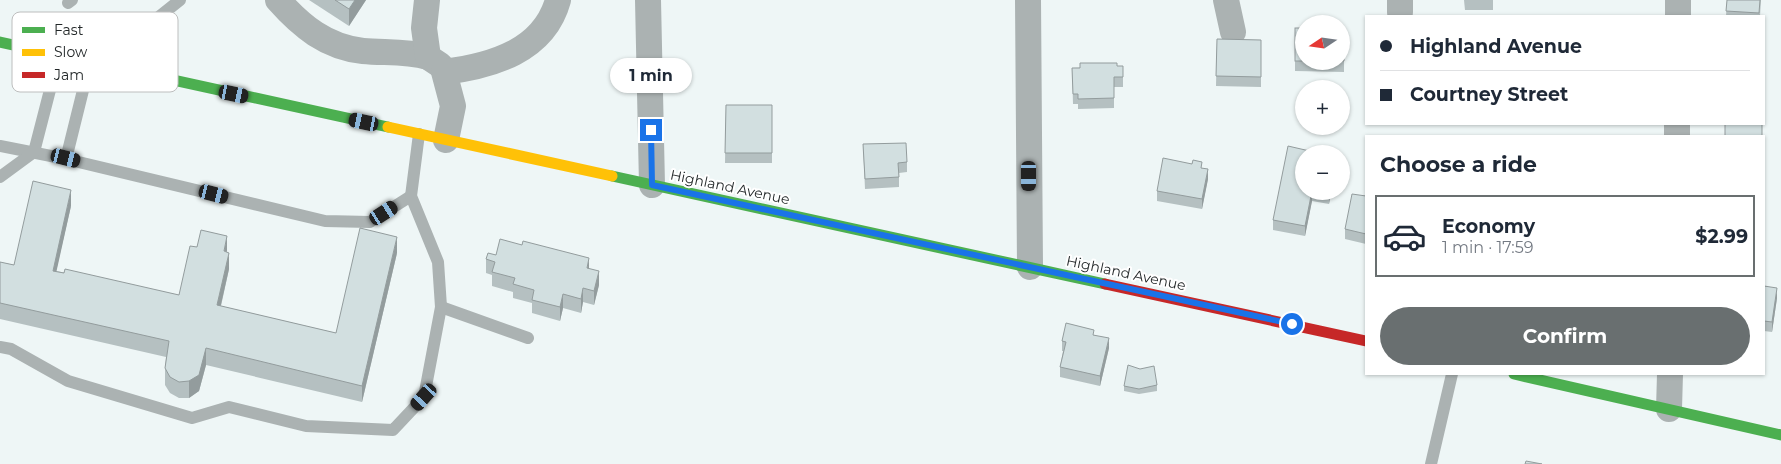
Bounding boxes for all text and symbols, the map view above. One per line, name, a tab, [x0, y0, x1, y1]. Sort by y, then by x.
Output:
legend	[12, 12, 178, 92]
north arrow	[1295, 15, 1350, 70]
map controls	[1295, 15, 1350, 200]
text: Fast	[54, 21, 84, 39]
text: Highland Avenue	[1410, 35, 1582, 58]
text: Slow	[54, 43, 88, 61]
callout: 1 min	[610, 58, 692, 92]
text: Jam	[53, 66, 84, 84]
text: 1 min	[629, 66, 673, 85]
button: +	[1295, 80, 1350, 135]
text: Courtney Street	[1410, 83, 1568, 106]
car	[217, 84, 250, 104]
car	[347, 112, 380, 132]
route end	[640, 119, 662, 141]
button: −	[1295, 145, 1350, 200]
car	[49, 147, 82, 169]
text: Choose a ride	[1380, 151, 1537, 178]
car	[1021, 161, 1036, 191]
street label: Highland Avenue	[669, 166, 791, 208]
car	[197, 183, 230, 205]
car	[367, 199, 400, 227]
icon: car	[1382, 214, 1427, 259]
text: Economy	[1442, 215, 1535, 238]
text: $2.99	[1695, 225, 1748, 248]
text: 1 min · 17:59	[1442, 238, 1534, 257]
street label: Highland Avenue	[1065, 252, 1187, 294]
button: Confirm	[1380, 307, 1750, 365]
route start	[1281, 313, 1303, 335]
car	[408, 381, 439, 413]

